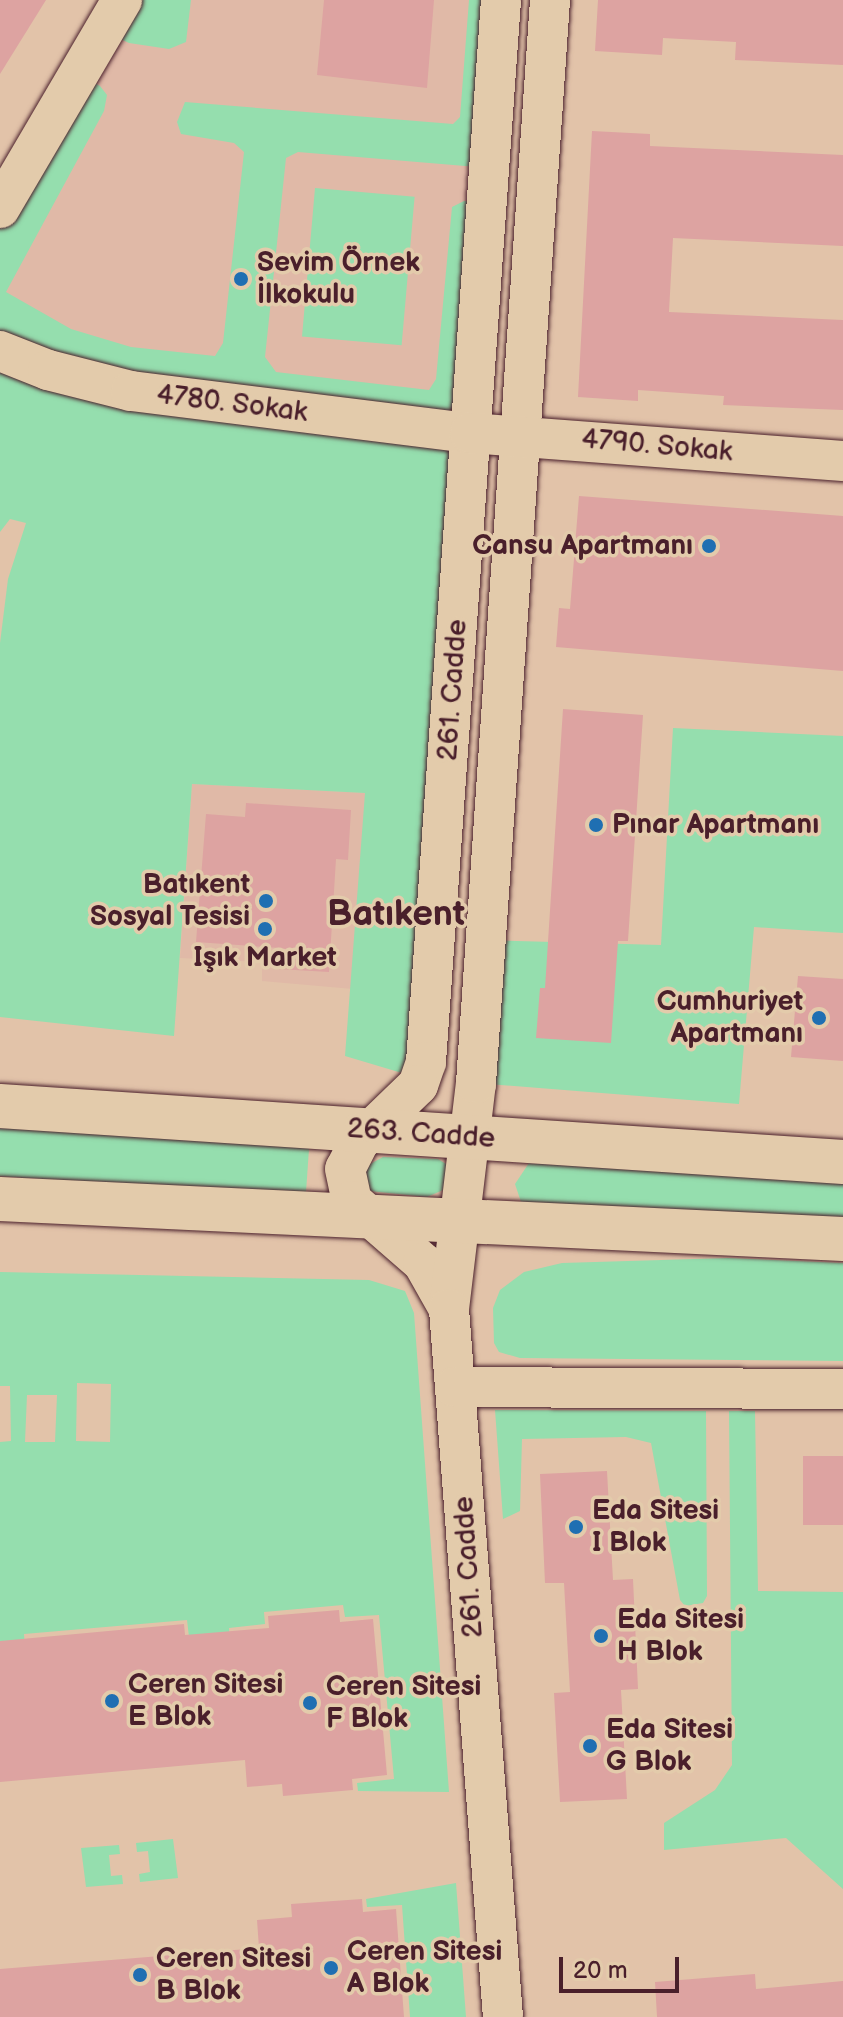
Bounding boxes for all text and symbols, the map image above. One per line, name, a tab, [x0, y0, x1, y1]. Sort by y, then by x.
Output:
place label: Sevim Örnek İlkokulu	[257, 246, 420, 312]
marker: Sevim Örnek İlkokulu	[232, 270, 250, 288]
street label: 4780. Sokak	[154, 378, 310, 430]
street label: 4790. Sokak	[580, 423, 734, 469]
place label: Cansu Apartmanı	[472, 529, 693, 563]
marker: Cansu Apartmanı	[700, 537, 718, 555]
street label: 261. Cadde	[431, 618, 475, 762]
place label: Pınar Apartmanı	[612, 808, 819, 842]
marker: Pınar Apartmanı	[587, 816, 605, 834]
place label: Batıkent Sosyal Tesisi	[90, 868, 250, 934]
marker: Batıkent Sosyal Tesisi	[257, 892, 275, 910]
district label: Batıkent	[327, 893, 465, 937]
marker: Işık Market	[256, 920, 274, 938]
place label: Işık Market	[193, 941, 337, 975]
place label: Cumhuriyet Apartmanı	[657, 985, 803, 1051]
marker: Cumhuriyet Apartmanı	[810, 1009, 828, 1027]
street label: 263. Cadde	[346, 1112, 496, 1156]
place label: Eda Sitesi I Blok	[592, 1494, 719, 1560]
street label: 261. Cadde	[447, 1495, 491, 1639]
marker: Eda Sitesi I Blok	[567, 1518, 585, 1536]
place label: Eda Sitesi H Blok	[617, 1603, 744, 1669]
marker: Eda Sitesi H Blok	[592, 1627, 610, 1645]
place label: Ceren Sitesi E Blok	[128, 1668, 283, 1734]
place label: Ceren Sitesi F Blok	[326, 1670, 481, 1736]
marker: Ceren Sitesi E Blok	[103, 1692, 121, 1710]
marker: Ceren Sitesi F Blok	[301, 1694, 319, 1712]
place label: Eda Sitesi G Blok	[606, 1713, 733, 1779]
marker: Eda Sitesi G Blok	[581, 1737, 599, 1755]
place label: Ceren Sitesi A Blok	[347, 1935, 502, 2001]
scale bar	[563, 1941, 683, 1991]
place label: Ceren Sitesi B Blok	[156, 1942, 311, 2008]
text: 20 m	[573, 1956, 628, 1985]
marker: Ceren Sitesi A Blok	[322, 1959, 340, 1977]
marker: Ceren Sitesi B Blok	[131, 1966, 149, 1984]

